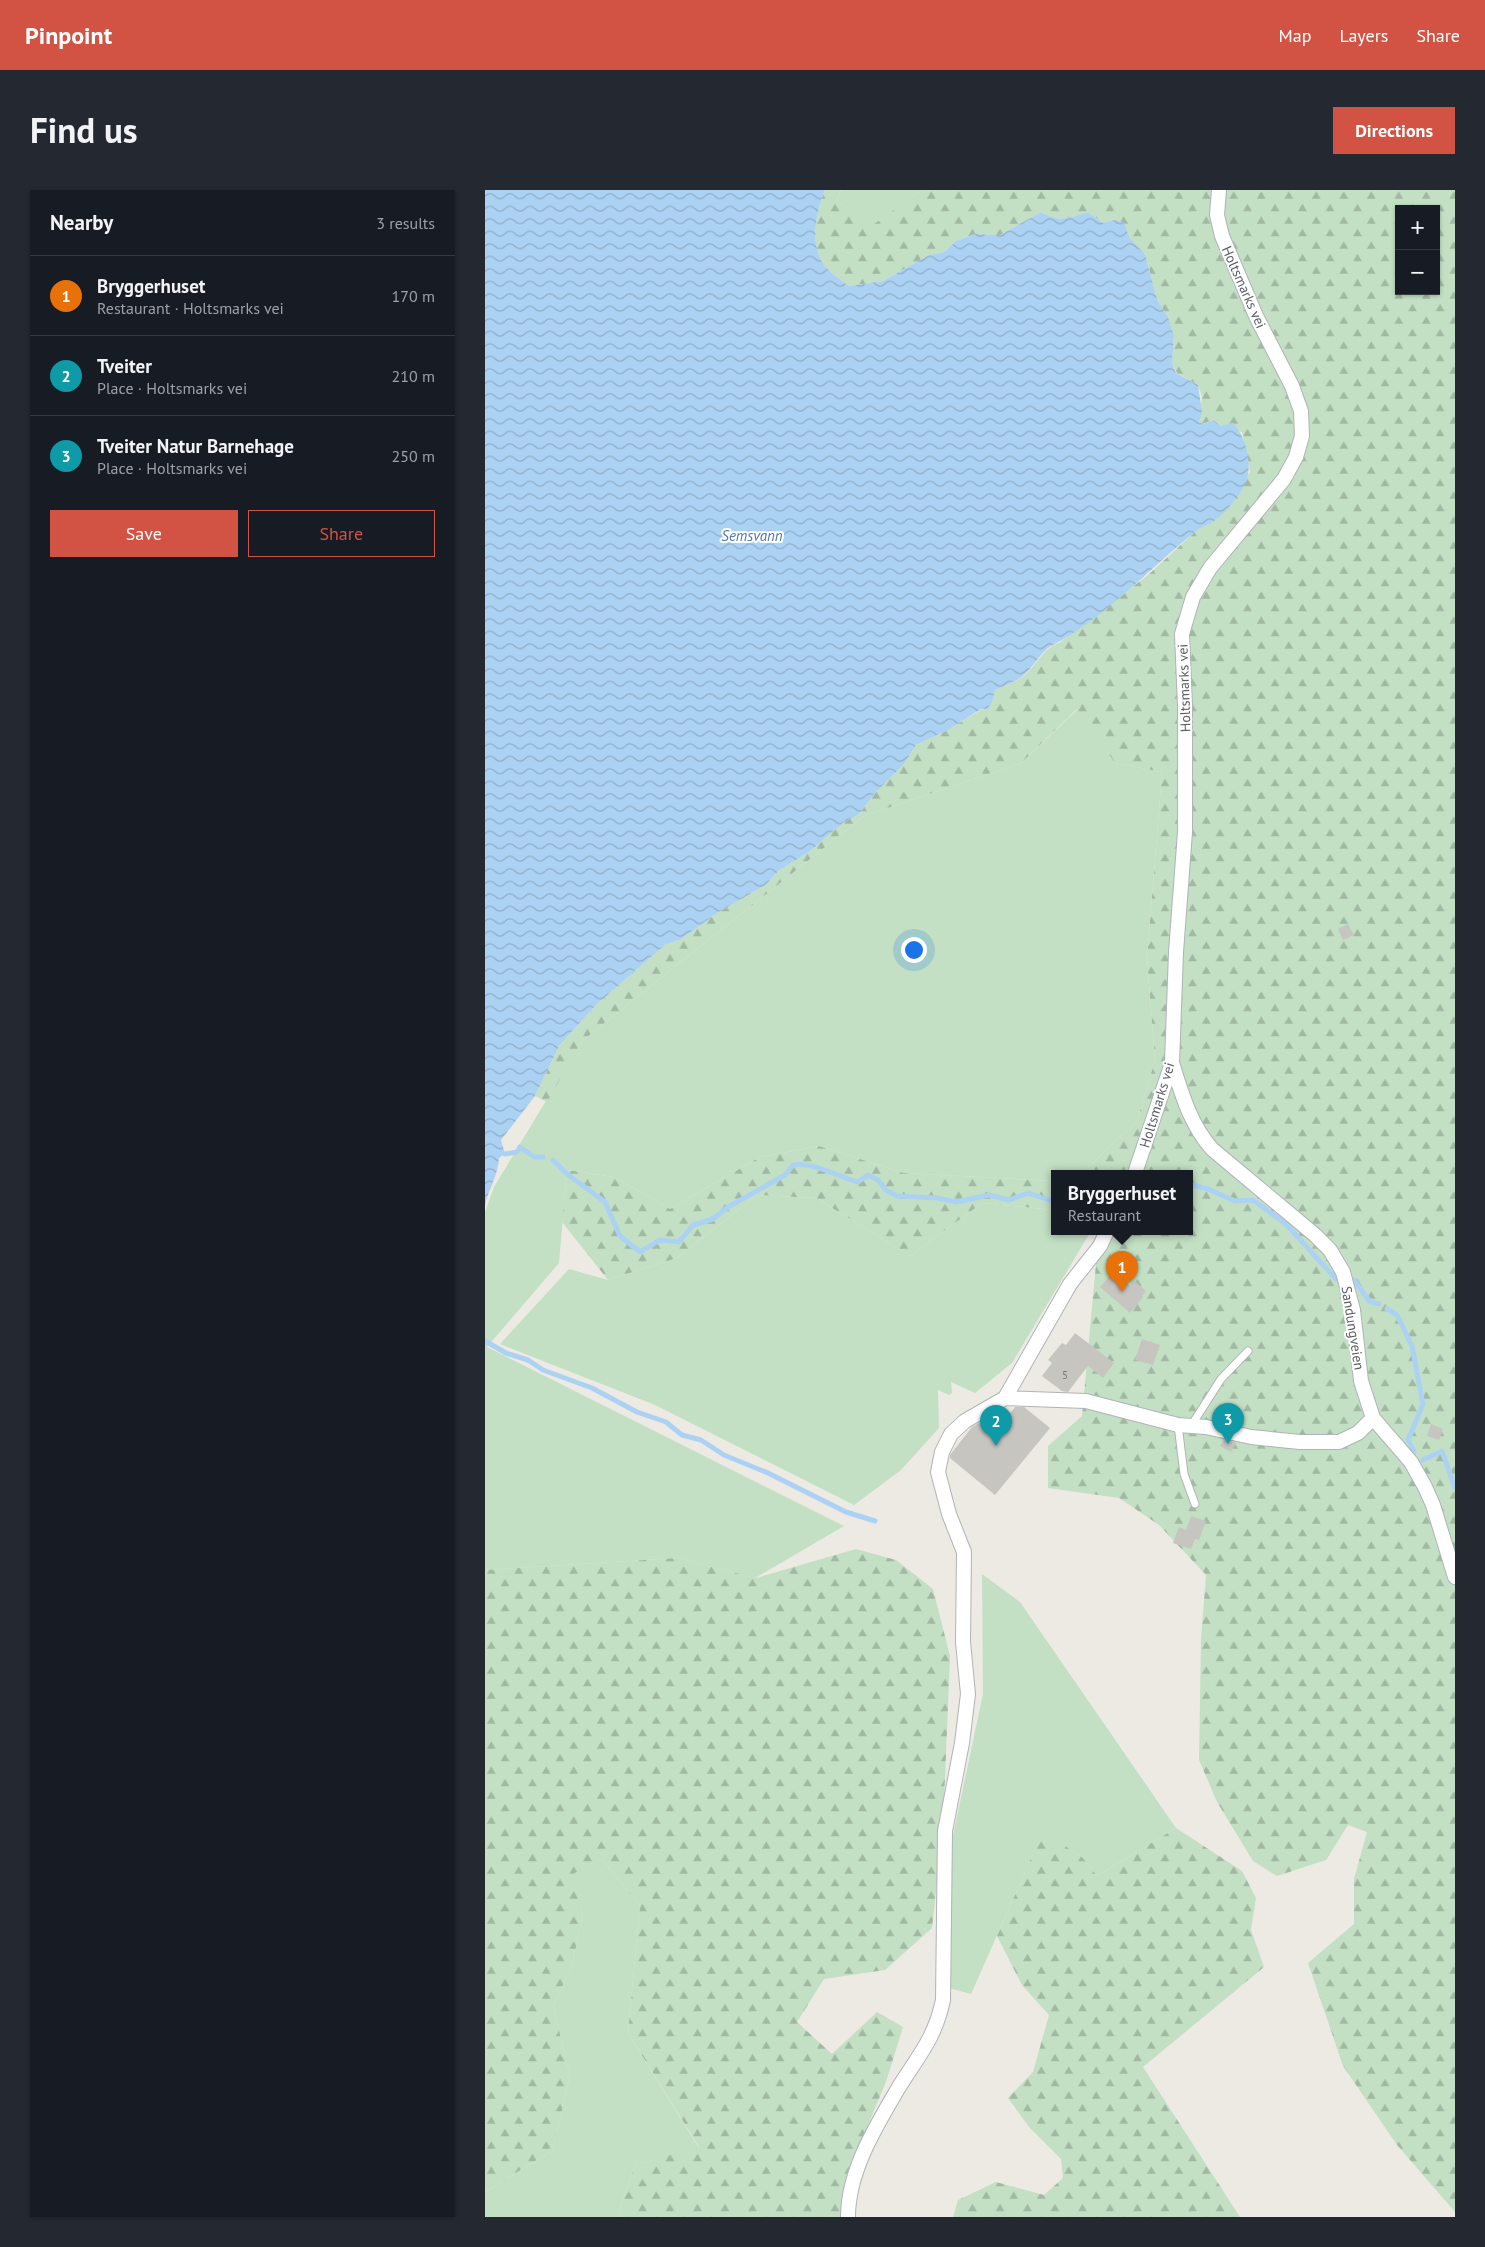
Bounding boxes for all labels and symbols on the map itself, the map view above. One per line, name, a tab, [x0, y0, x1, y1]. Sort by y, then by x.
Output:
street label: Holtsmarks vei	[1218, 243, 1270, 331]
water label: Semsvann	[721, 526, 783, 545]
street label: Holtsmarks vei	[1173, 644, 1195, 732]
your location	[901, 937, 927, 963]
street label: Holtsmarks vei	[1135, 1060, 1179, 1150]
pin: 1	[1106, 1251, 1138, 1292]
street label: Sandungveien	[1337, 1285, 1369, 1371]
house number: 5	[1062, 1368, 1068, 1382]
pin: 3	[1212, 1403, 1244, 1444]
pin: 2	[980, 1405, 1012, 1446]

